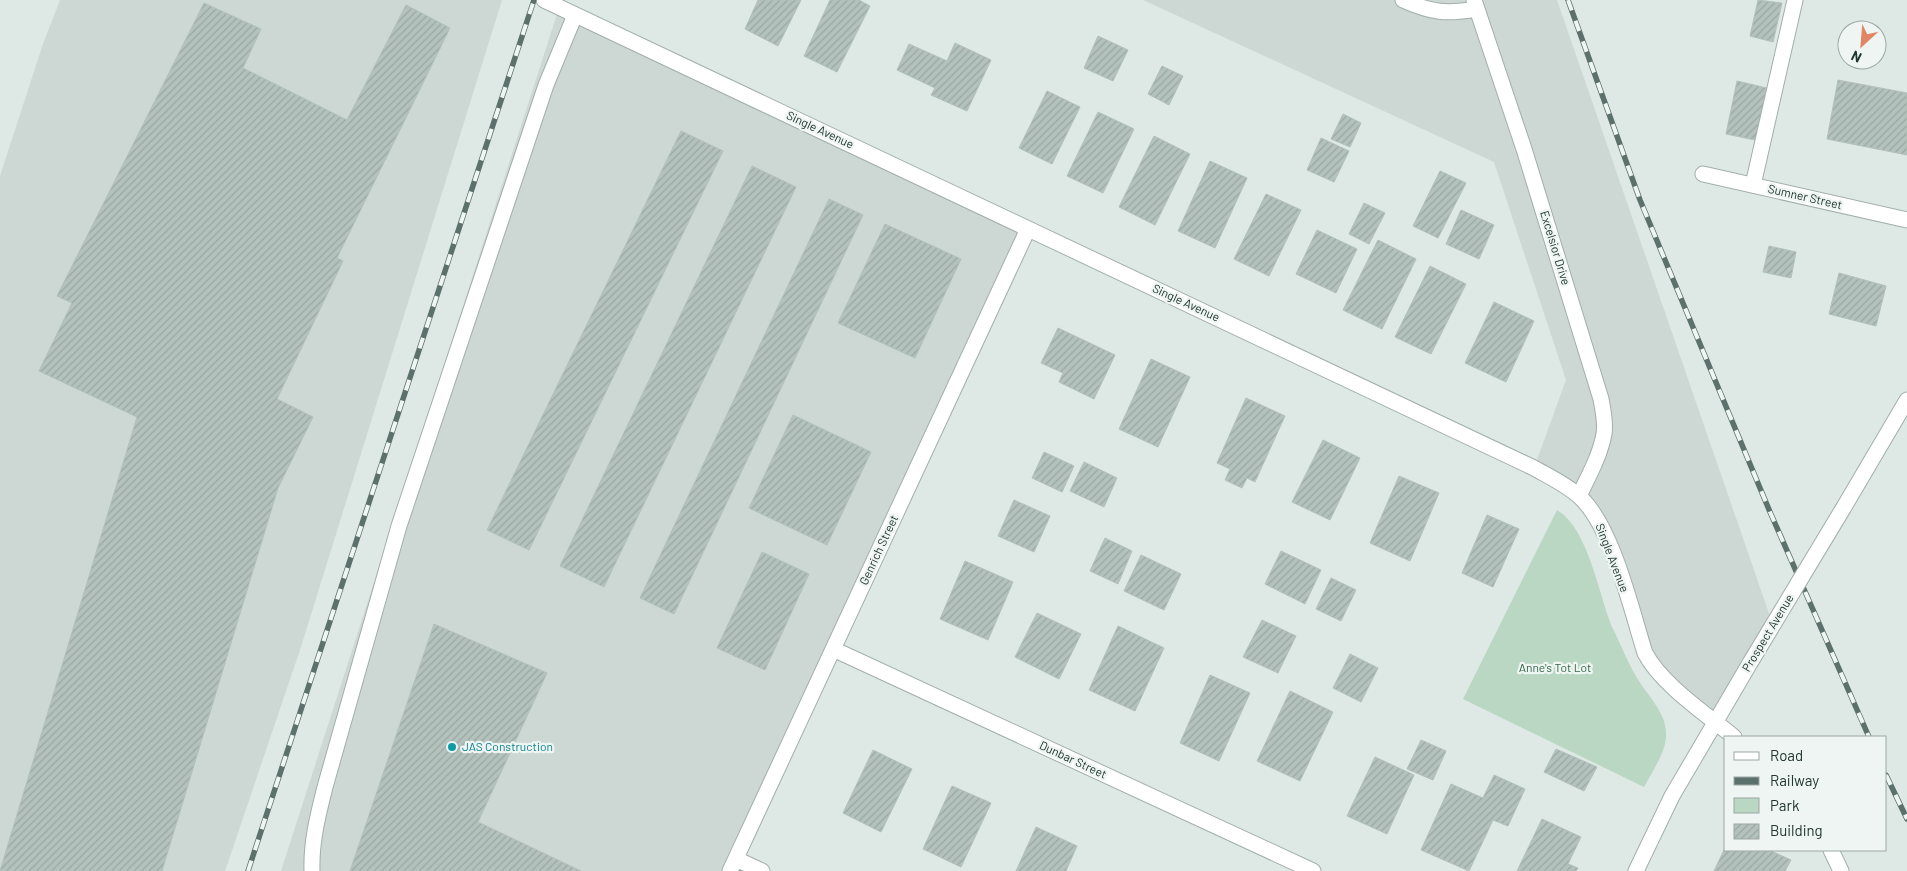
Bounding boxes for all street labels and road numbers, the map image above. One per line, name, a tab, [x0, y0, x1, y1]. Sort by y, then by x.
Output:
street label: Single Avenue	[785, 107, 856, 151]
street label: Sumner Street	[1767, 181, 1844, 211]
street label: Excelsior Drive	[1538, 209, 1574, 287]
street label: Single Avenue	[1151, 280, 1222, 324]
street label: Genrich Street	[856, 512, 900, 587]
street label: Single Avenue	[1593, 521, 1632, 594]
street label: Prospect Avenue	[1739, 591, 1796, 674]
street label: Dunbar Street	[1038, 737, 1109, 781]

